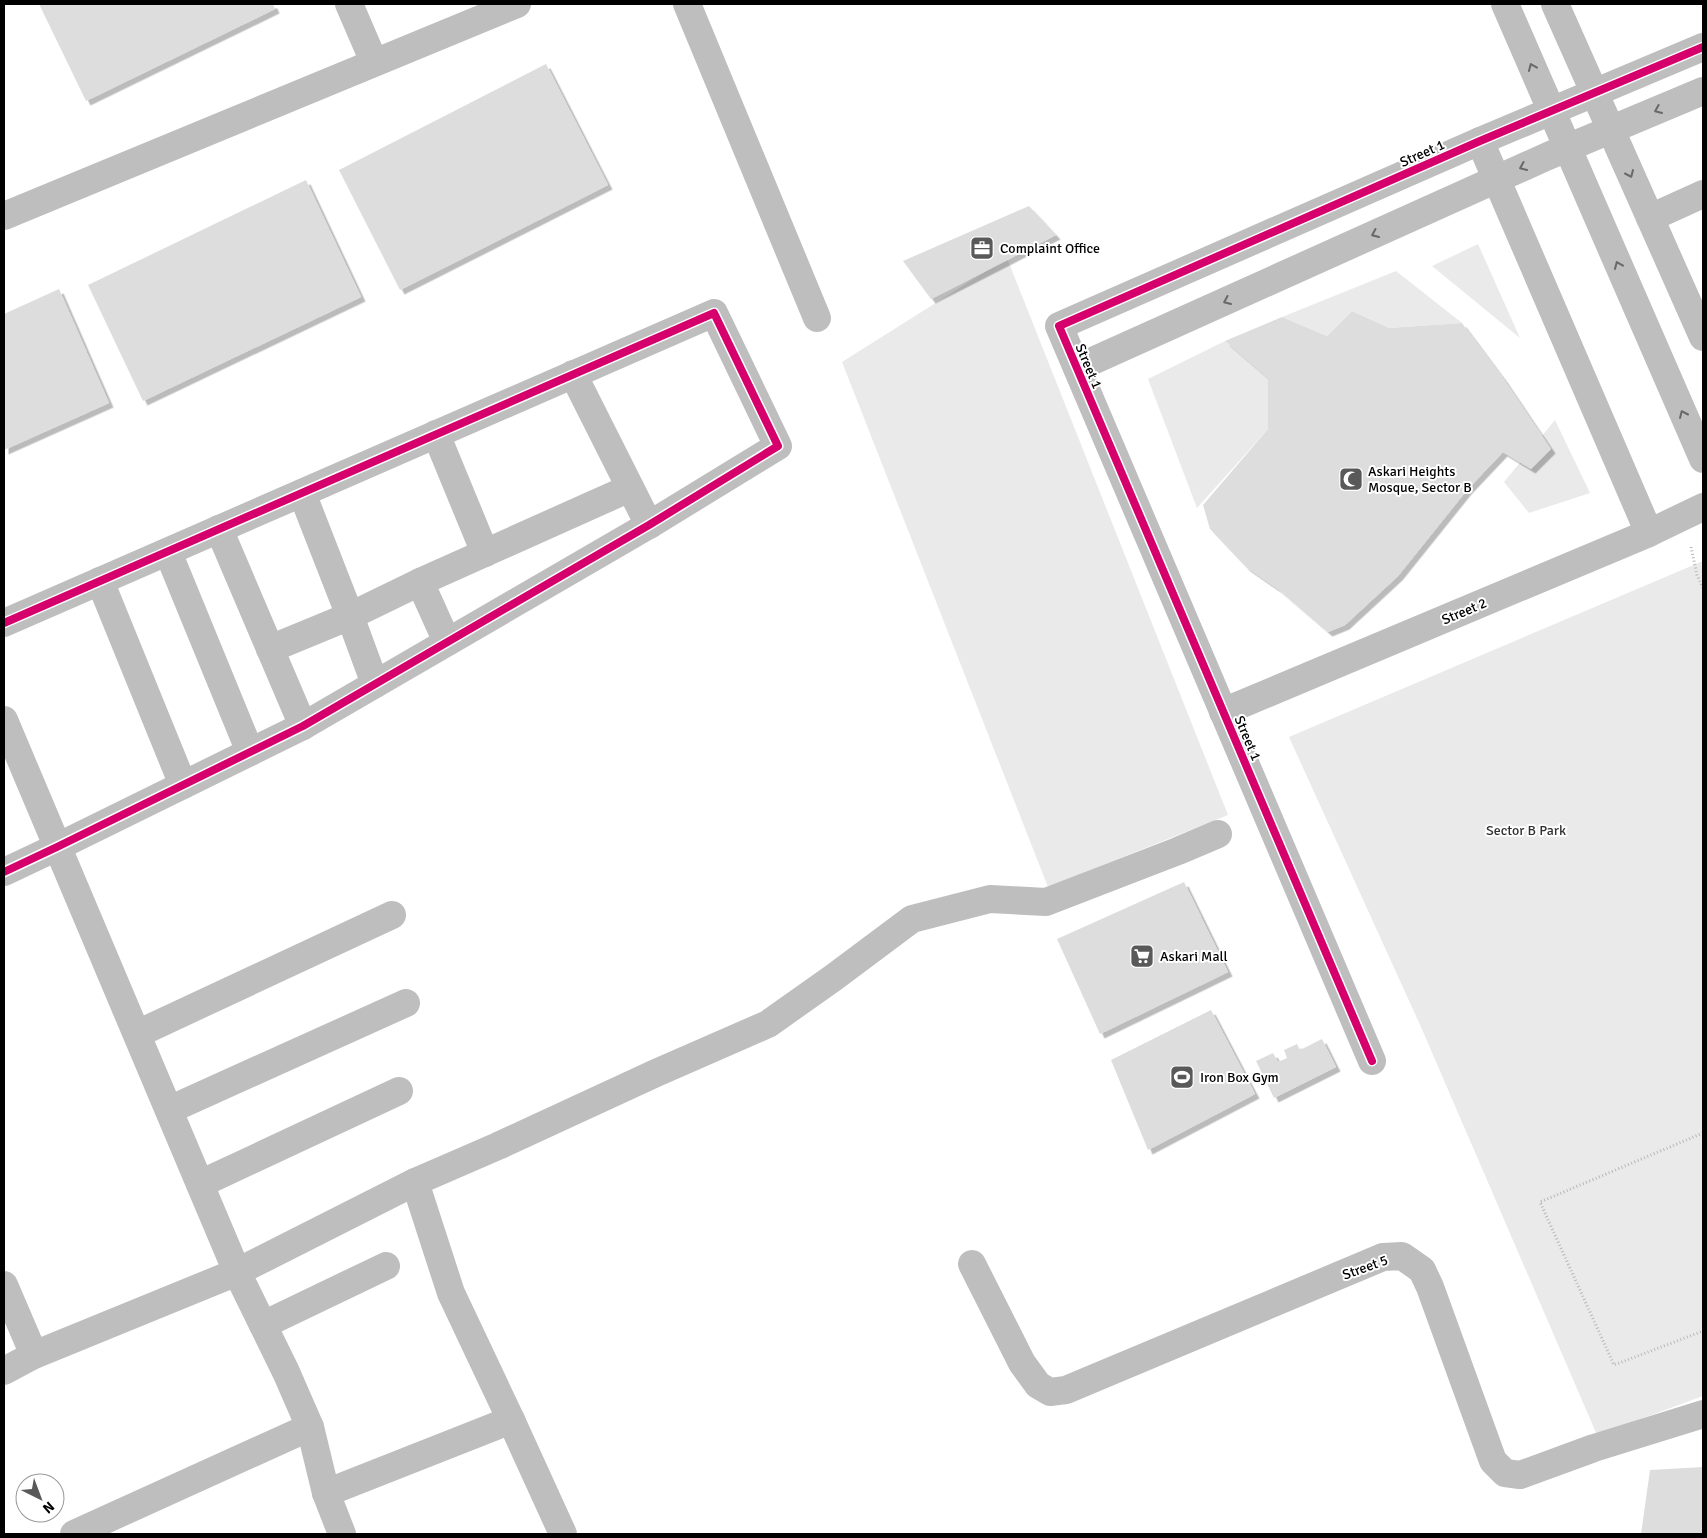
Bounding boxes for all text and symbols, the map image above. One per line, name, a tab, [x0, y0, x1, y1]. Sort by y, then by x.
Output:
one-way arrow	[1527, 63, 1538, 72]
one-way arrow	[1654, 104, 1663, 114]
street label: Street 1	[1397, 136, 1447, 171]
one-way arrow	[1519, 161, 1528, 172]
one-way arrow	[1624, 169, 1634, 178]
one-way arrow	[1371, 227, 1380, 238]
office icon: Complaint Office	[969, 235, 995, 261]
place label: Complaint Office	[1000, 240, 1100, 257]
one-way arrow	[1614, 262, 1624, 270]
one-way arrow	[1223, 294, 1232, 305]
street label: Street 1	[1072, 341, 1106, 391]
one-way arrow	[1679, 410, 1690, 419]
place label: Askari Heights Mosque, Sector B	[1368, 463, 1472, 496]
mosque icon: Askari Heights Mosque, Sector B	[1338, 466, 1364, 492]
street label: Street 2	[1439, 594, 1489, 628]
street label: Street 1	[1231, 713, 1265, 763]
park label: Sector B Park	[1486, 822, 1566, 839]
supermarket icon: Askari Mall	[1129, 943, 1155, 969]
place label: Askari Mall	[1160, 948, 1228, 965]
sports icon: Iron Box Gym	[1169, 1064, 1195, 1090]
place label: Iron Box Gym	[1200, 1069, 1279, 1086]
street label: Street 5	[1340, 1251, 1390, 1284]
north arrow	[15, 1473, 65, 1523]
text: N	[39, 1498, 58, 1517]

